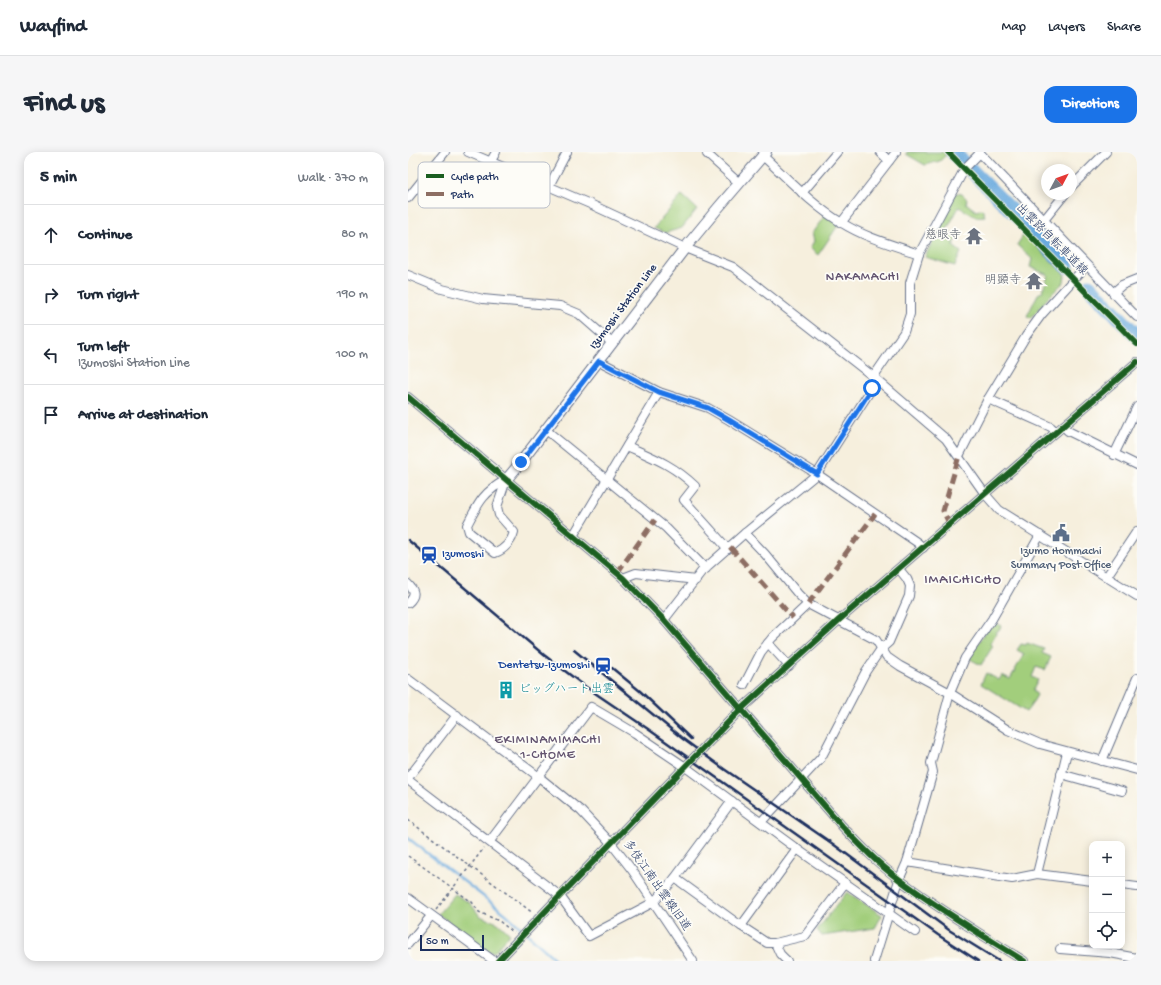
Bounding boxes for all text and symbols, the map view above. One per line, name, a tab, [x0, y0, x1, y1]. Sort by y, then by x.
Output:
text: Wayfind	[20, 16, 86, 39]
text: Map	[1002, 19, 1026, 36]
text: Layers	[1048, 19, 1085, 36]
text: Share	[1107, 19, 1141, 36]
button: Directions	[1044, 86, 1137, 123]
text: Find us	[24, 88, 104, 121]
legend	[418, 162, 550, 208]
north arrow	[1041, 164, 1077, 200]
text: 5 min	[40, 168, 77, 188]
text: Walk · 370 m	[298, 171, 368, 186]
text: Cycle path	[451, 172, 499, 184]
text: Path	[450, 190, 474, 202]
street label: 出雲路自転車道線	[1012, 200, 1091, 279]
icon: ahead	[40, 224, 62, 246]
text: Continue	[78, 226, 132, 244]
temple icon: 慈眼寺	[964, 226, 984, 246]
text: 80 m	[341, 227, 368, 242]
place label: 慈眼寺	[925, 228, 961, 243]
street label: Izumoshi Station Line	[587, 261, 661, 352]
district label: NAKAMACHI	[826, 270, 900, 285]
temple icon: 明顕寺	[1024, 271, 1044, 291]
place label: 明顕寺	[985, 273, 1021, 288]
icon: right	[40, 284, 62, 306]
text: Turn right	[78, 286, 138, 304]
text: 190 m	[337, 287, 368, 302]
text: Turn left	[78, 338, 129, 356]
icon: left	[40, 344, 62, 366]
text: 100 m	[336, 347, 368, 362]
text: Izumoshi Station Line	[78, 356, 190, 371]
route start	[863, 379, 881, 397]
icon: arrive	[40, 404, 62, 426]
text: Arrive at destination	[78, 406, 208, 424]
route end	[512, 453, 530, 471]
public building icon: Izumo Hommachi Summary Post Office	[1051, 523, 1071, 543]
station icon: Izumoshi	[419, 545, 439, 565]
place label: Izumo Hommachi Summary Post Office	[1011, 545, 1112, 573]
place label: Izumoshi	[442, 548, 484, 562]
district label: IMAICHICHO	[924, 572, 1002, 589]
station icon: Dentetsu-Izumoshi	[593, 656, 613, 676]
place label: Dentetsu-Izumoshi	[497, 659, 590, 673]
building icon: ビッグハート出雲	[496, 680, 516, 700]
place label: ビッグハート出雲	[519, 682, 615, 697]
district label: EKIMINAMIMACHI 1-CHOME	[494, 733, 602, 763]
street label: 多伎江南出雲線旧道	[619, 837, 694, 934]
map controls	[1089, 841, 1125, 949]
button: +	[1089, 841, 1125, 877]
button: −	[1089, 877, 1125, 913]
button: locate	[1089, 913, 1125, 949]
scale bar	[420, 933, 484, 952]
text: 50 m	[426, 936, 448, 948]

